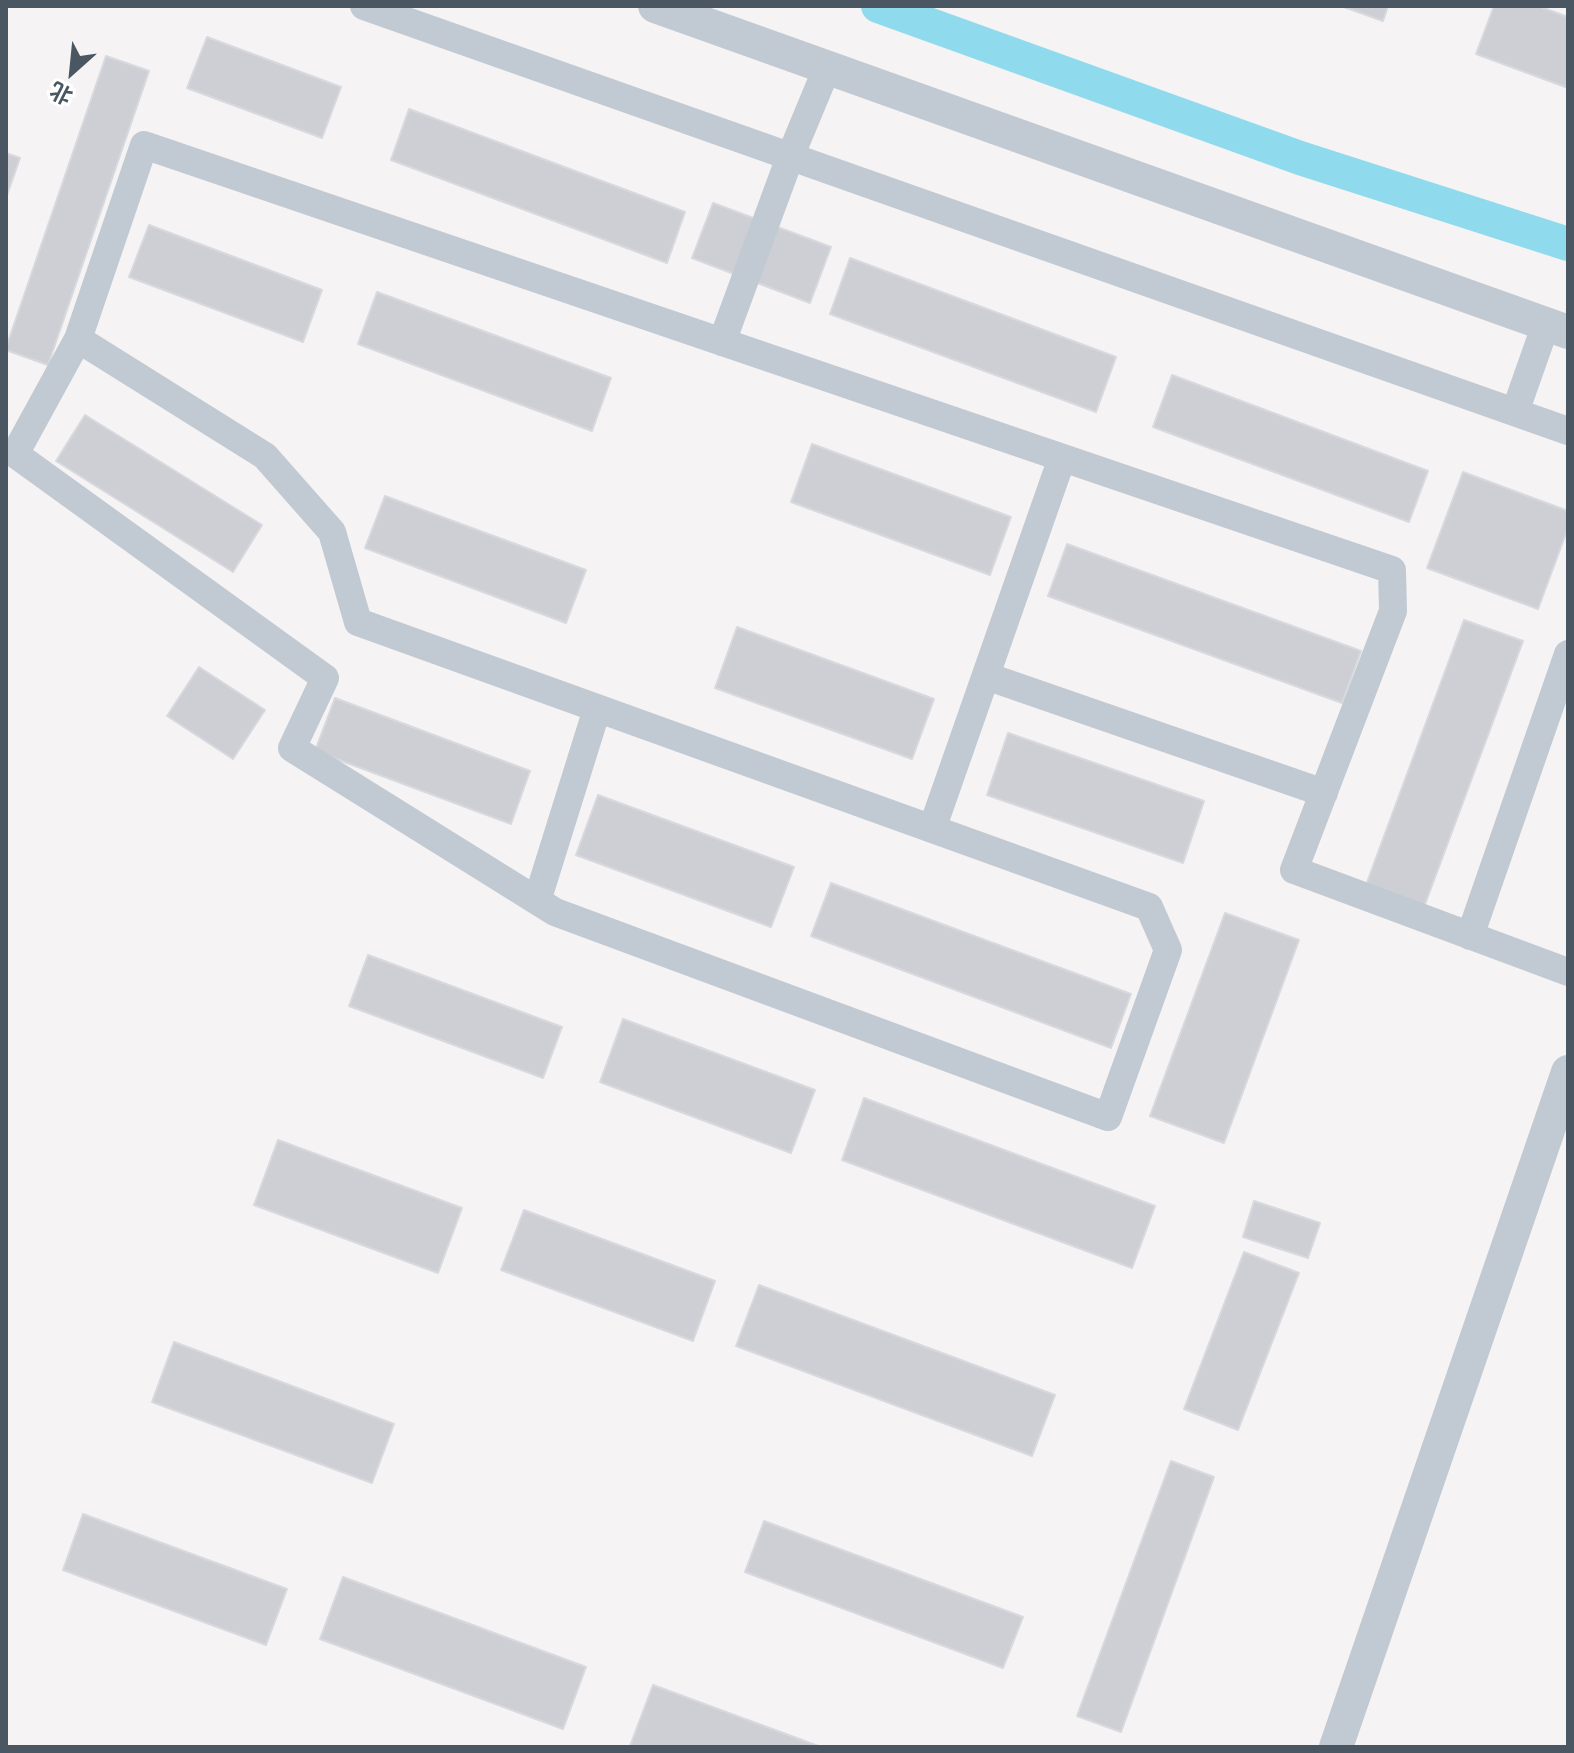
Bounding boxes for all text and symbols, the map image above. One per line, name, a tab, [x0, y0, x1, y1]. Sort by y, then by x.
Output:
north arrow	[32, 32, 112, 112]
text: 北	[45, 77, 77, 111]

